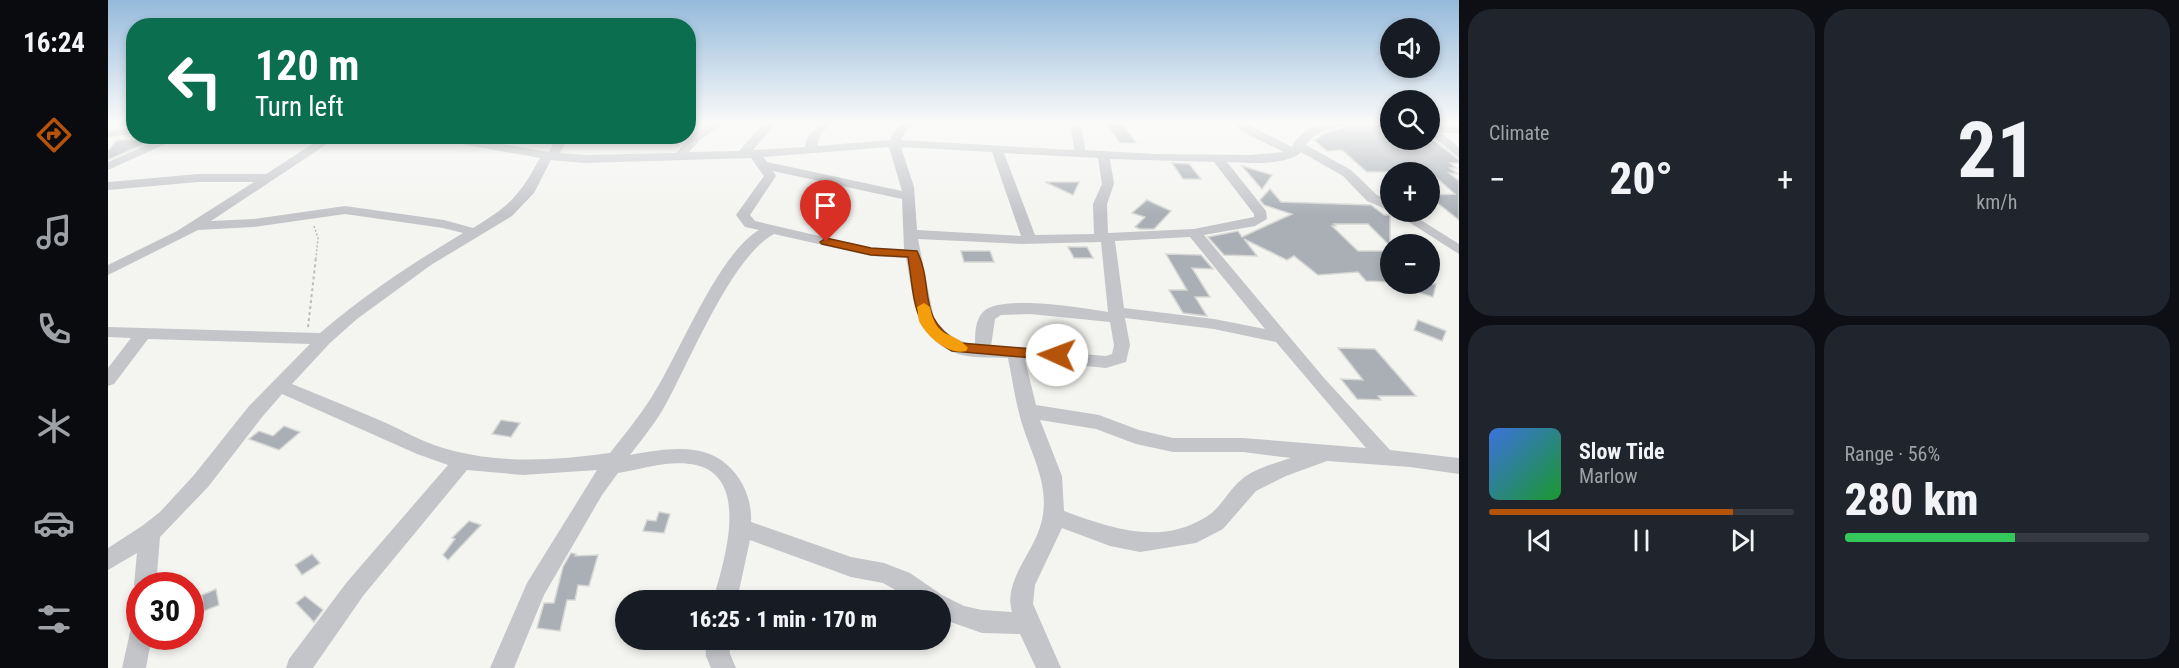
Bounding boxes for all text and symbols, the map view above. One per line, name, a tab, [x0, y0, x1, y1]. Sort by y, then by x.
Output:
map controls	[1380, 18, 1440, 294]
button: sound	[1380, 18, 1440, 78]
text: 16:24	[23, 27, 85, 59]
text: 120 m	[255, 41, 360, 90]
icon: left	[156, 42, 234, 120]
button: search	[1380, 90, 1440, 150]
text: Turn left	[255, 91, 344, 123]
text: 21	[1957, 105, 2036, 196]
icon: directions	[33, 114, 75, 156]
text: Climate	[1489, 121, 1549, 145]
text: 20°	[1610, 152, 1673, 205]
text: −	[1489, 160, 1506, 199]
text: +	[1777, 160, 1794, 199]
button: +	[1380, 162, 1440, 222]
pin	[800, 180, 851, 242]
icon: arrive	[809, 189, 842, 222]
text: km/h	[1976, 190, 2017, 214]
icon: music	[33, 211, 75, 253]
button: −	[1380, 234, 1440, 294]
icon: phone	[33, 308, 75, 350]
position arrow	[1025, 323, 1089, 387]
icon: climate	[33, 405, 75, 447]
text: Slow Tide	[1579, 439, 1665, 464]
text: Range · 56%	[1845, 442, 1940, 466]
text: Marlow	[1579, 464, 1637, 488]
text: 280 km	[1845, 473, 1979, 526]
icon: car	[33, 502, 75, 544]
icon: previous	[1523, 524, 1556, 557]
icon: pause	[1625, 524, 1658, 557]
icon: next	[1726, 524, 1759, 557]
speed limit sign: 30	[126, 572, 204, 650]
icon: filters	[33, 598, 75, 640]
text: 16:25 · 1 min · 170 m	[689, 607, 877, 632]

